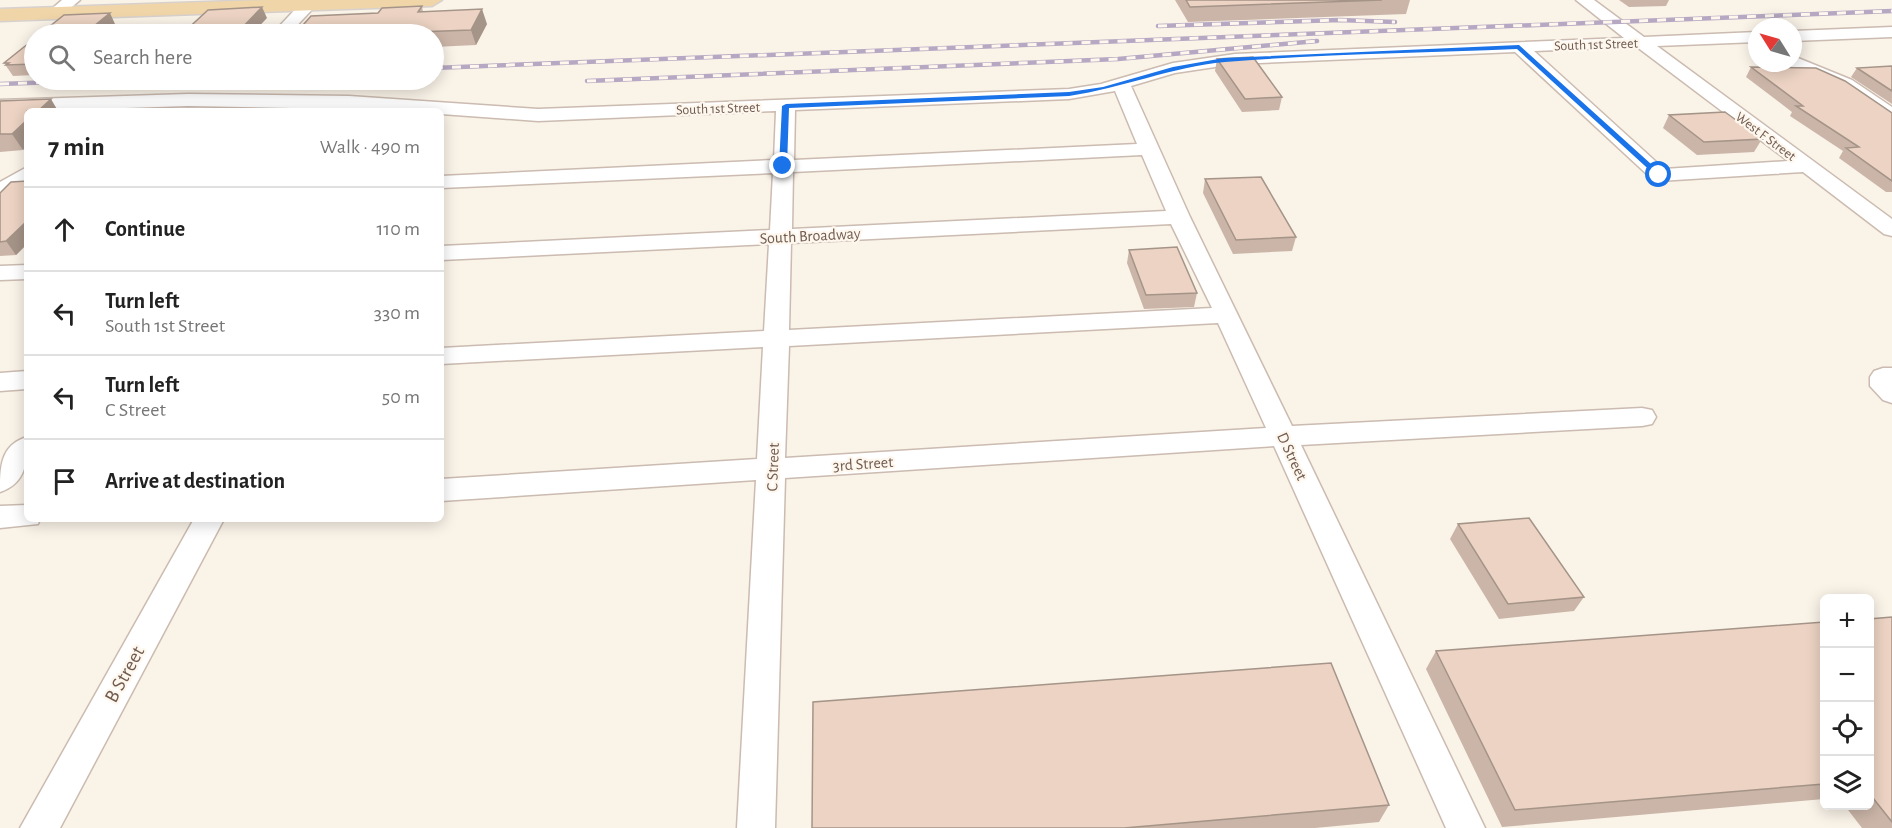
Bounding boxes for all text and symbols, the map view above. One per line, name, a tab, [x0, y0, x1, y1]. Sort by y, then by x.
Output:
north arrow	[1748, 18, 1802, 72]
search box	[24, 24, 444, 90]
street label: South 1st Street	[1554, 37, 1639, 53]
icon: search	[45, 41, 78, 74]
text: Search here	[93, 46, 192, 68]
street label: South 1st Street	[676, 101, 761, 117]
street label: West F Street	[1733, 110, 1799, 164]
text: 7 min	[48, 134, 105, 160]
text: Walk · 490 m	[320, 137, 420, 157]
route end	[769, 152, 795, 178]
route start	[1645, 161, 1671, 187]
icon: ahead	[48, 213, 81, 246]
text: Continue	[105, 218, 185, 240]
text: 110 m	[376, 219, 420, 239]
street label: South Broadway	[759, 225, 861, 248]
text: Turn left	[105, 290, 179, 312]
icon: left	[48, 297, 81, 330]
text: 330 m	[374, 303, 420, 323]
text: South 1st Street	[105, 316, 225, 336]
text: Turn left	[105, 374, 179, 396]
icon: left	[48, 381, 81, 414]
text: 50 m	[382, 387, 420, 407]
text: C Street	[105, 400, 166, 420]
street label: D Street	[1274, 430, 1310, 483]
street label: C Street	[764, 442, 782, 492]
street label: 3rd Street	[832, 454, 894, 474]
icon: arrive	[48, 465, 81, 498]
text: Arrive at destination	[105, 470, 285, 492]
map controls	[1820, 594, 1874, 810]
button: +	[1820, 594, 1874, 648]
street label: B Street	[101, 642, 149, 706]
button: −	[1820, 648, 1874, 702]
button: locate	[1820, 702, 1874, 756]
button: layers	[1820, 756, 1874, 810]

